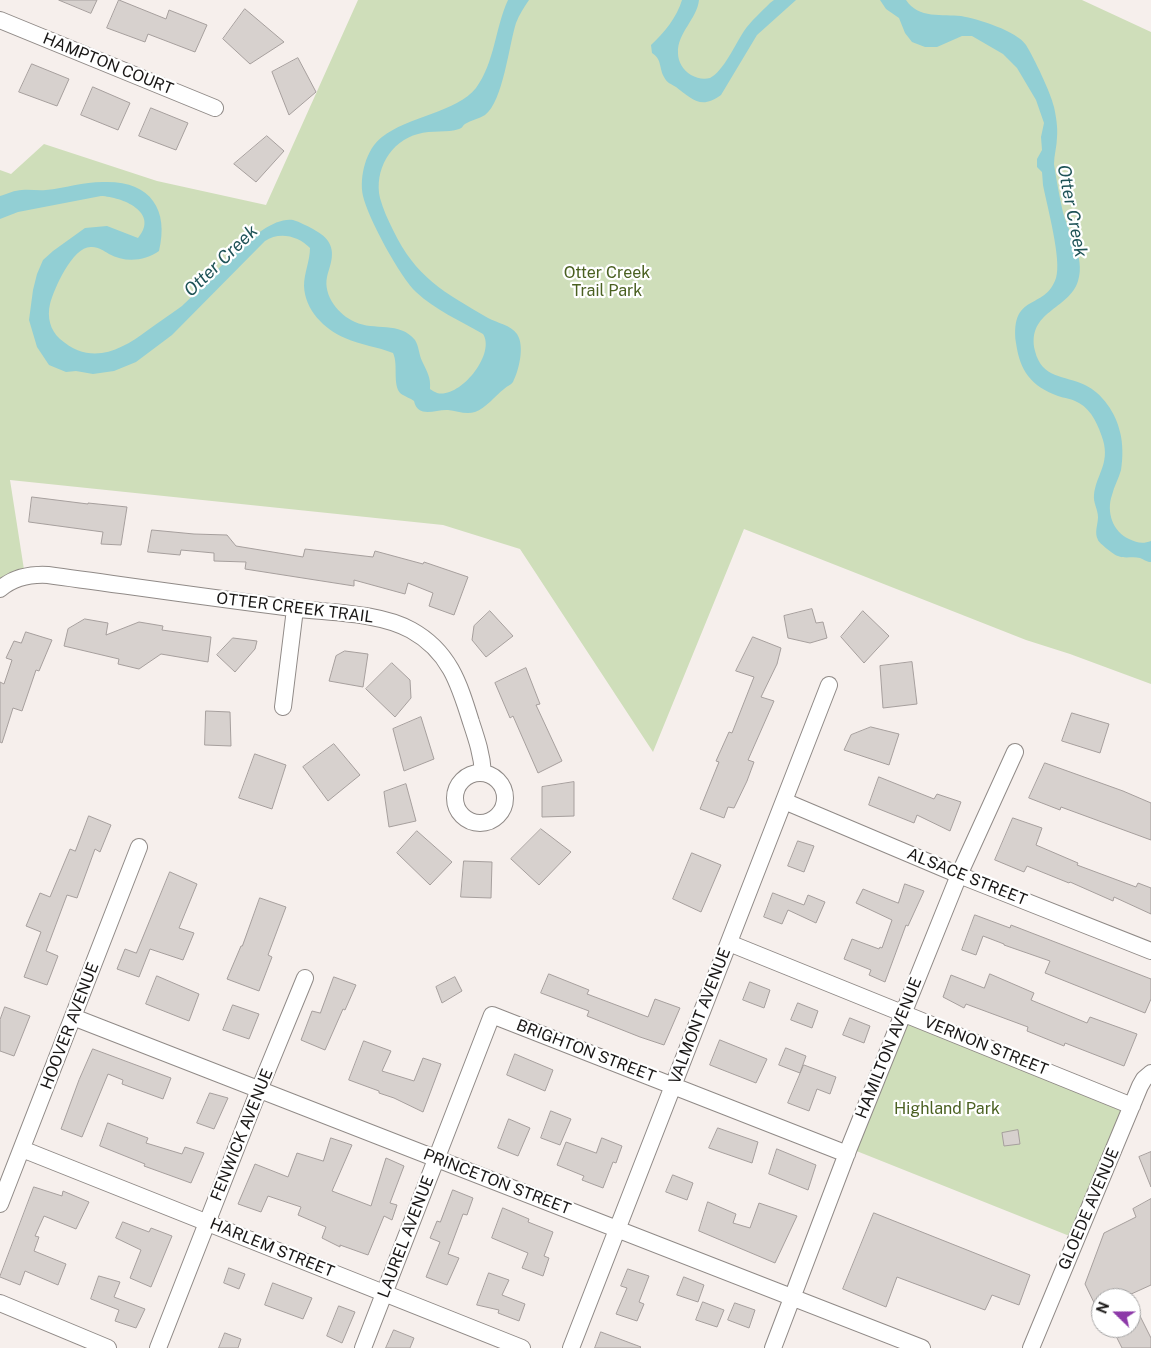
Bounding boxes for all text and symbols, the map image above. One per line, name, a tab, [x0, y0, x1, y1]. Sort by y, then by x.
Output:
street label: HAMPTON COURT	[40, 29, 176, 99]
water label: Otter Creek	[1052, 163, 1092, 259]
water label: Otter Creek	[180, 221, 262, 301]
park label: Otter Creek Trail Park	[564, 263, 650, 301]
street label: OTTER CREEK TRAIL	[215, 589, 375, 627]
street label: ALSACE STREET	[904, 844, 1030, 910]
street label: VALMONT AVENUE	[665, 945, 735, 1087]
street label: HOOVER AVENUE	[37, 960, 103, 1092]
street label: HAMILTON AVENUE	[852, 975, 926, 1121]
street label: VERNON STREET	[921, 1012, 1051, 1080]
street label: BRIGHTON STREET	[514, 1016, 658, 1086]
street label: FENWICK AVENUE	[207, 1066, 277, 1204]
park label: Highland Park	[894, 1099, 1000, 1119]
street label: PRINCETON STREET	[421, 1145, 573, 1219]
street label: GLOEDE AVENUE	[1055, 1145, 1123, 1273]
street label: LAUREL AVENUE	[374, 1173, 438, 1301]
street label: HARLEM STREET	[207, 1214, 337, 1282]
north arrow	[1091, 1288, 1141, 1338]
text: N	[1094, 1300, 1112, 1316]

